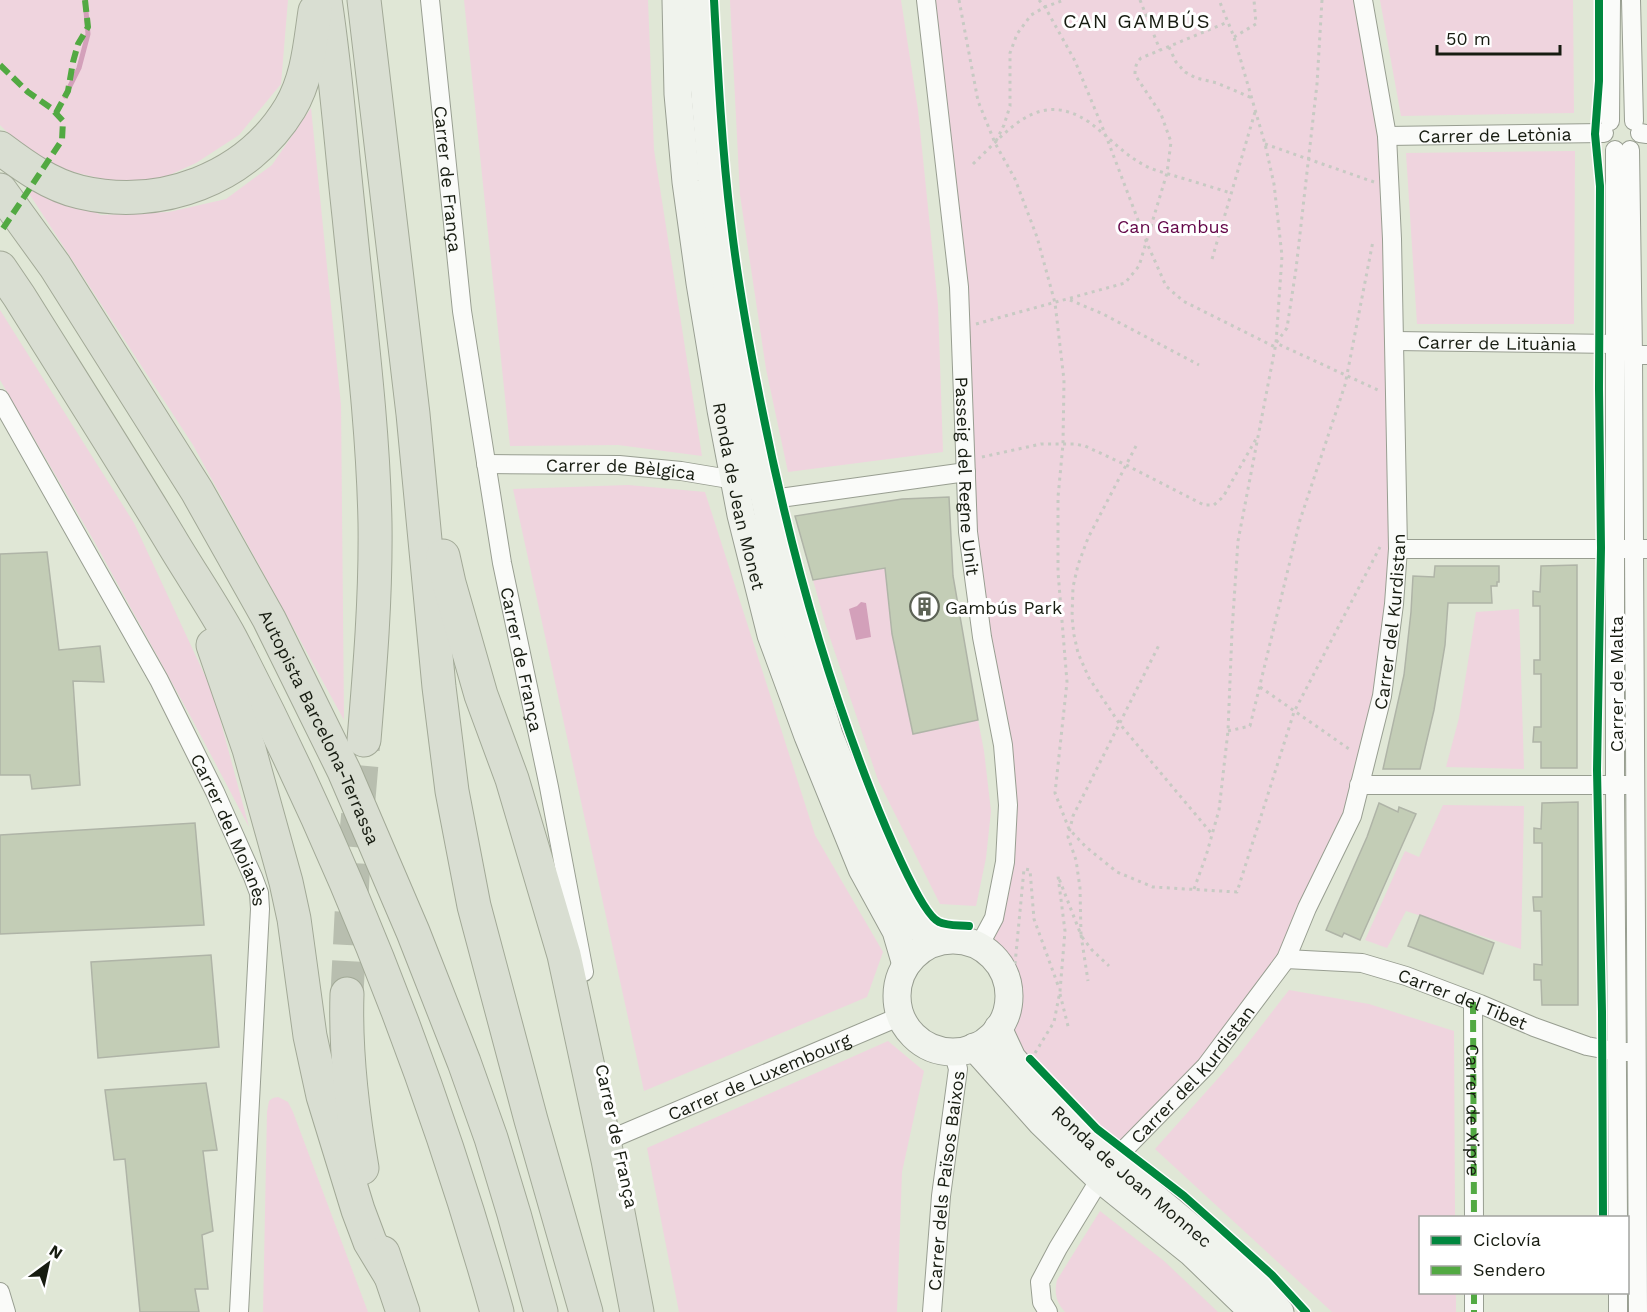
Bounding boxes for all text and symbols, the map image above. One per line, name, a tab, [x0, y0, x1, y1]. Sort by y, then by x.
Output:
district label: CAN GAMBÚS	[1063, 9, 1211, 33]
scale bar	[1437, 18, 1560, 56]
text: 50 m	[1446, 28, 1491, 49]
street label: Carrer de França	[430, 105, 466, 253]
street label: Carrer de Letònia	[1418, 123, 1572, 146]
park label: Can Gambus	[1117, 216, 1229, 237]
street label: Carrer de Lituània	[1417, 331, 1577, 354]
street label: Passeig del Regne Unit	[952, 376, 984, 577]
street label: Ronda de Jean Monet	[709, 401, 770, 592]
street label: Carrer de Bèlgica	[546, 454, 698, 484]
street label: Carrer del Kurdistan	[1369, 533, 1409, 712]
street label: Carrer de França	[497, 585, 548, 733]
building icon: Gambús Park	[908, 591, 940, 623]
place label: Gambús Park	[945, 597, 1062, 618]
street label: Autopista Barcelona-Terrassa	[255, 605, 385, 847]
street label: Carrer de Malta	[1606, 616, 1627, 752]
street label: Carrer del Moianès	[187, 750, 270, 907]
street label: Carrer del Tibet	[1396, 964, 1531, 1034]
street label: Carrer del Kurdistan	[1126, 1001, 1258, 1147]
street label: Carrer de Luxembourg	[664, 1028, 854, 1124]
street label: Carrer de Xipre	[1463, 1044, 1484, 1176]
street label: Carrer de França	[591, 1062, 643, 1210]
street label: Carrer dels Països Baixos	[923, 1069, 968, 1292]
street label: Ronda de Joan Monnec	[1048, 1101, 1217, 1251]
legend	[1419, 1216, 1629, 1294]
text: Ciclovía	[1473, 1229, 1541, 1250]
north arrow	[18, 1234, 78, 1294]
text: N	[46, 1241, 66, 1263]
text: Sendero	[1473, 1259, 1546, 1280]

